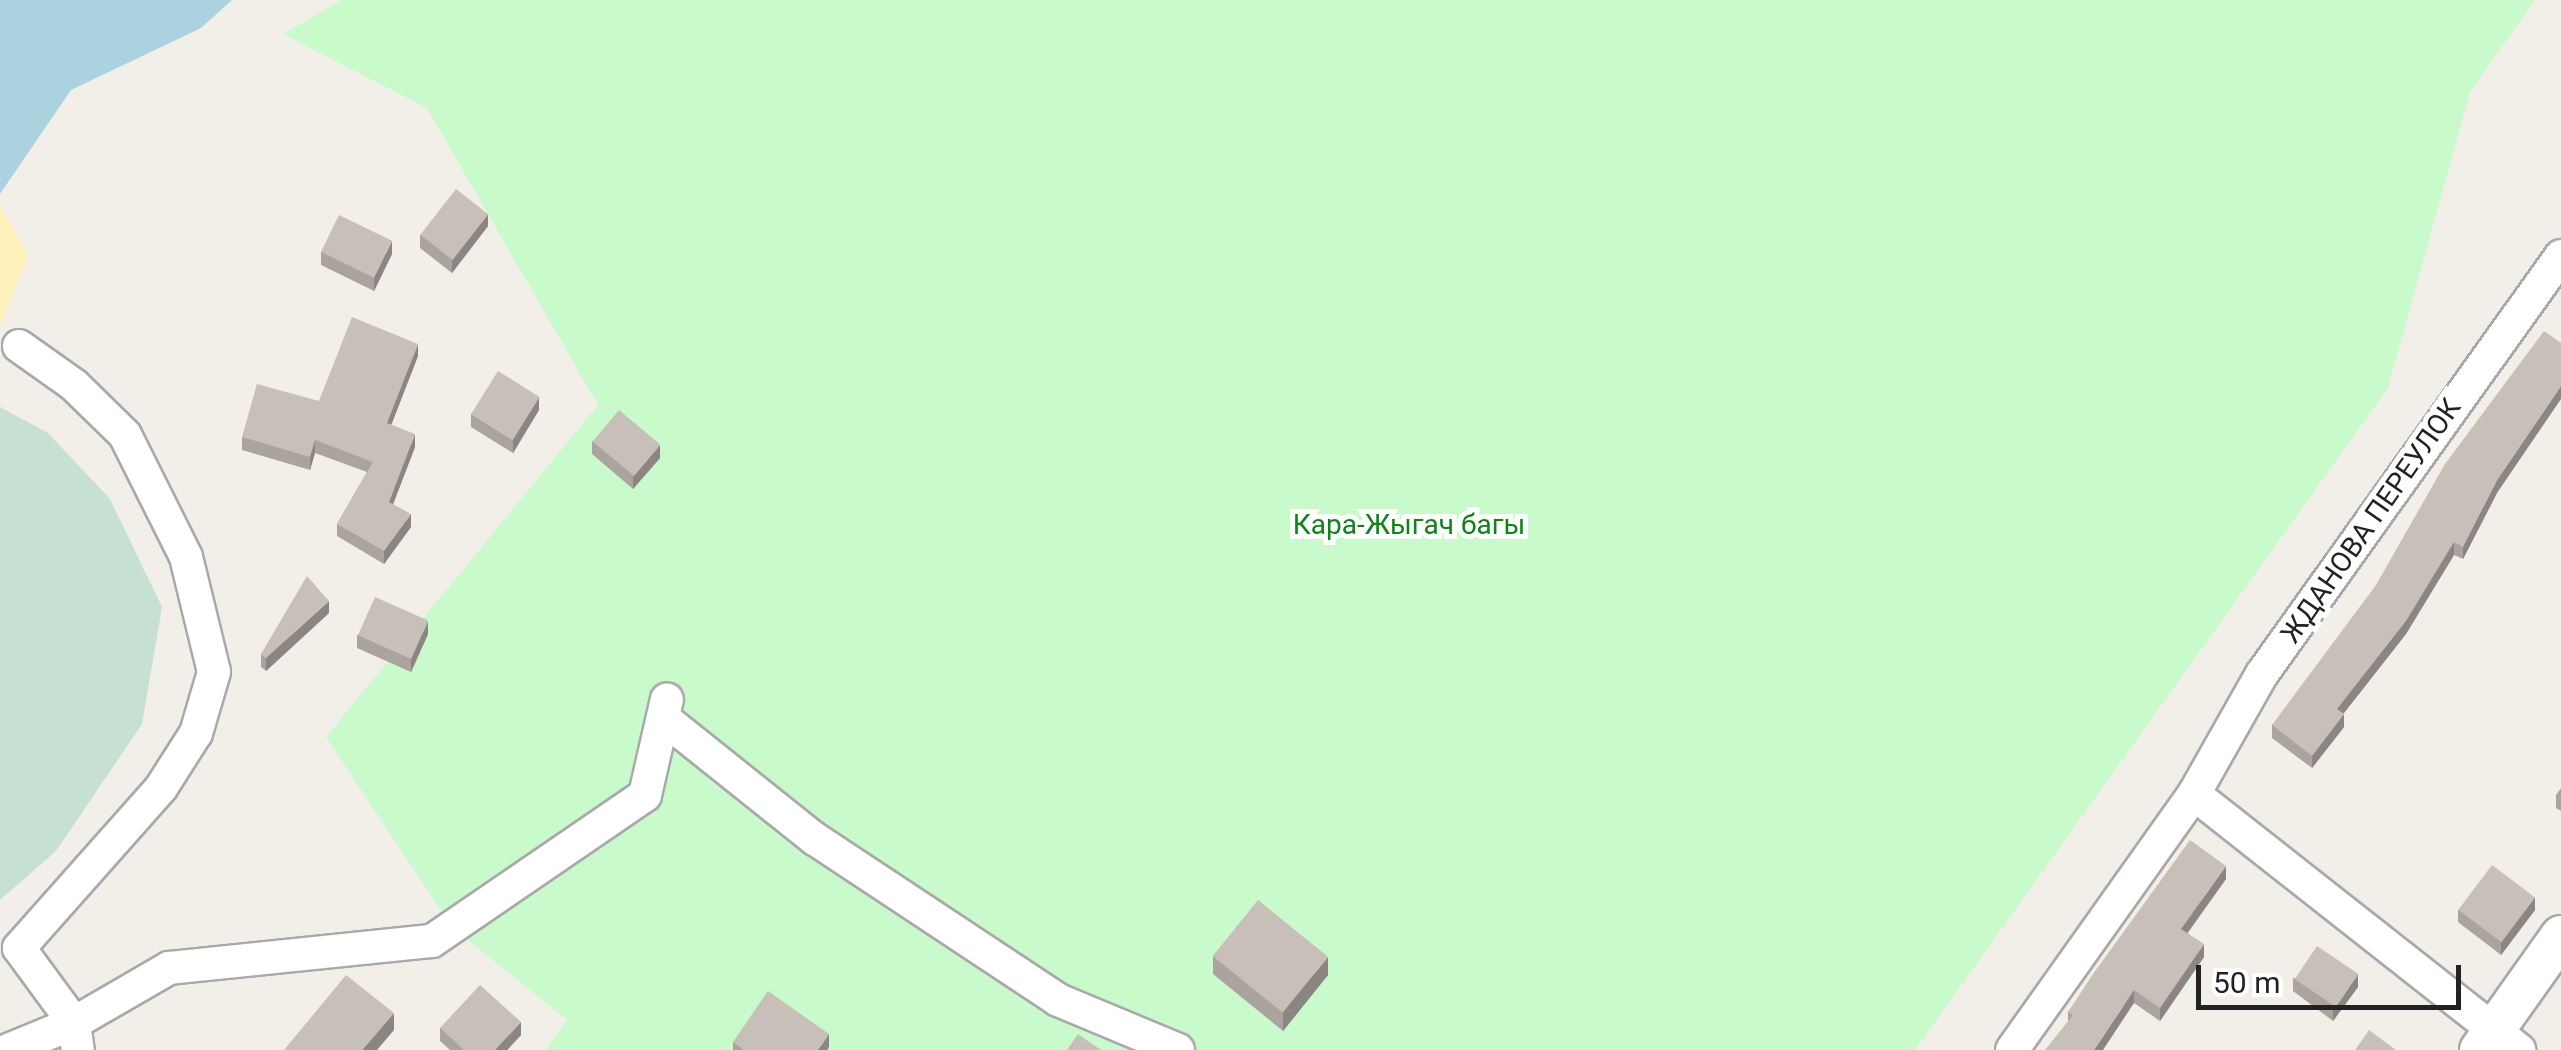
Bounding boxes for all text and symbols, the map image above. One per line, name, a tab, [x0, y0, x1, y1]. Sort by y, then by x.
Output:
street label: ЖДАНОВА ПЕРЕУЛОК	[2274, 392, 2468, 650]
park label: Кара-Жыгач багы	[1293, 508, 1525, 542]
scale bar	[2201, 945, 2466, 1007]
text: 50 m	[2213, 965, 2280, 1000]

